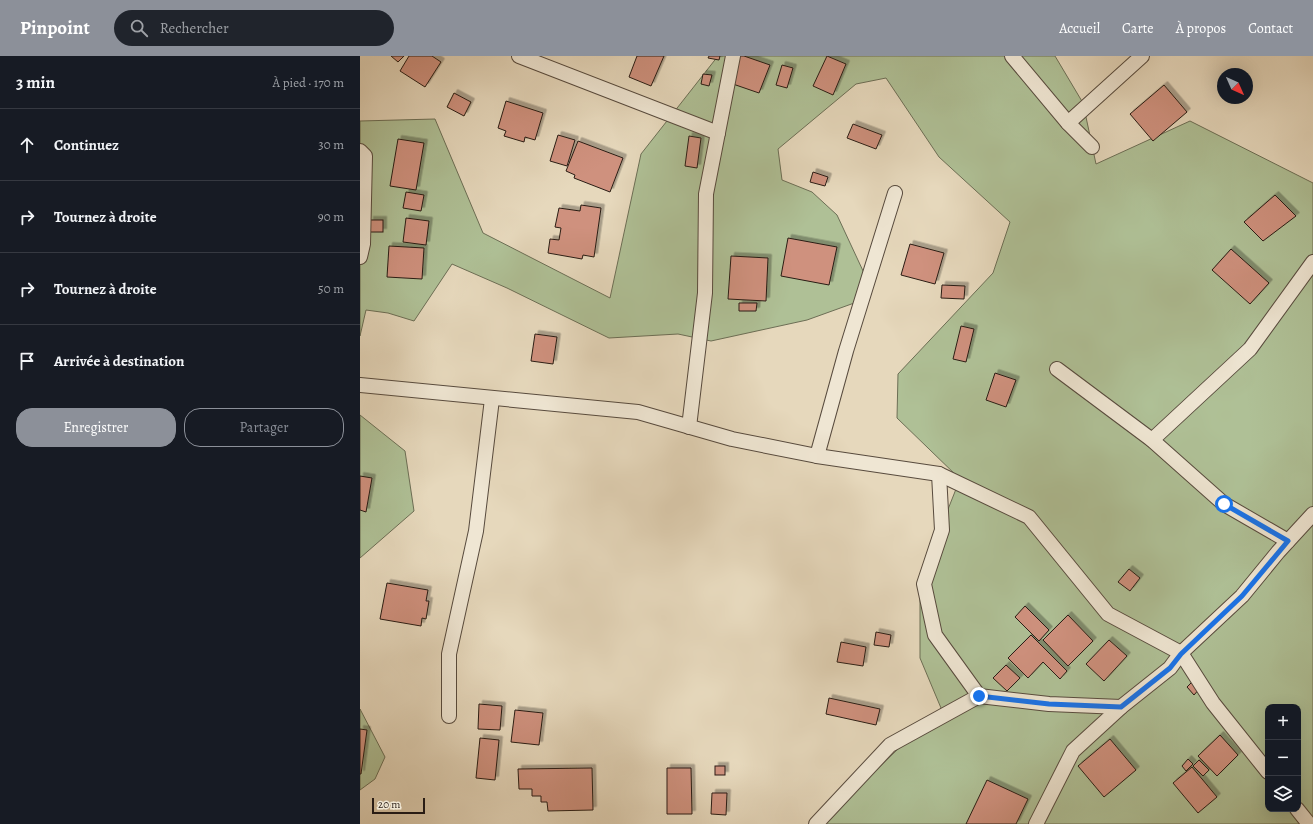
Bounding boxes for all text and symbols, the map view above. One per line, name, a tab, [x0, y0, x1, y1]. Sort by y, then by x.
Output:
search box	[114, 10, 394, 46]
text: Pinpoint	[20, 15, 90, 41]
icon: search	[128, 17, 150, 39]
text: Rechercher	[160, 18, 229, 38]
text: Accueil	[1059, 19, 1100, 38]
text: Carte	[1122, 19, 1154, 38]
text: À propos	[1176, 19, 1226, 38]
text: Contact	[1248, 19, 1293, 38]
north arrow	[1217, 68, 1253, 104]
text: 3 min	[16, 71, 55, 94]
text: À pied · 170 m	[273, 74, 344, 91]
icon: ahead	[16, 134, 38, 156]
text: Continuez	[54, 135, 119, 155]
text: 30 m	[318, 136, 344, 153]
icon: right	[16, 206, 38, 228]
text: Tournez à droite	[54, 207, 157, 227]
text: 90 m	[318, 208, 344, 225]
icon: right	[16, 278, 38, 300]
text: Tournez à droite	[54, 279, 157, 299]
text: 50 m	[318, 280, 344, 297]
icon: arrive	[16, 350, 38, 372]
text: Arrivée à destination	[54, 351, 185, 371]
button: Enregistrer	[16, 408, 176, 447]
button: Partager	[184, 408, 344, 447]
route start	[1215, 495, 1233, 513]
route end	[970, 687, 988, 705]
map controls	[1265, 704, 1301, 812]
button: +	[1265, 704, 1301, 740]
button: −	[1265, 740, 1301, 776]
button: layers	[1265, 776, 1301, 812]
scale bar	[372, 796, 425, 815]
text: 20 m	[378, 797, 400, 812]

